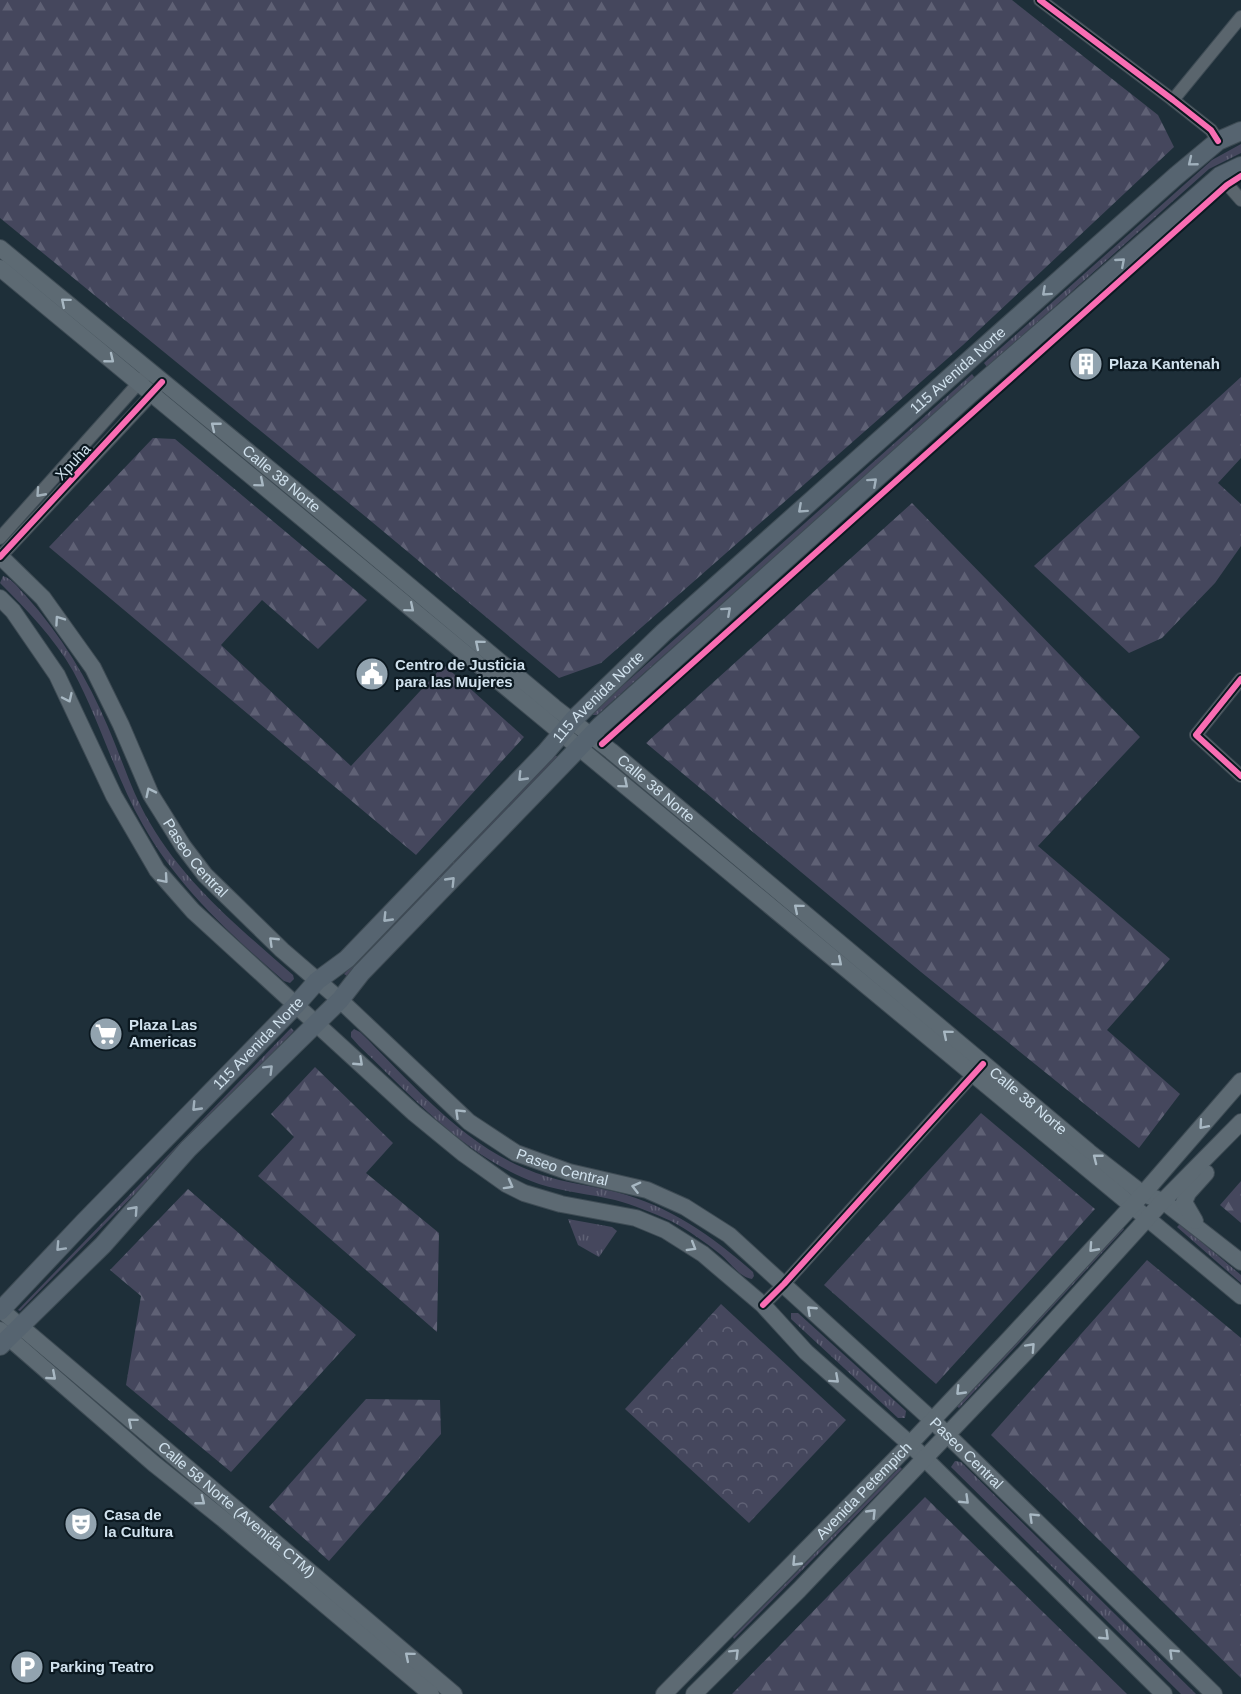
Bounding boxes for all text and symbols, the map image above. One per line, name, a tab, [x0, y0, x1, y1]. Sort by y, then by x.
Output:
one-way arrow	[1188, 155, 1199, 166]
one-way arrow	[1114, 258, 1125, 269]
one-way arrow	[1042, 285, 1053, 296]
one-way arrow	[61, 298, 72, 309]
street label: 115 Avenida Norte	[906, 323, 1009, 417]
building icon: Plaza Kantenah	[1068, 346, 1104, 382]
one-way arrow	[103, 351, 114, 362]
place label: Plaza Kantenah	[1109, 355, 1220, 372]
one-way arrow	[211, 422, 222, 433]
street label: Xpuha	[52, 440, 94, 483]
street label: Calle 38 Norte	[239, 441, 324, 516]
one-way arrow	[253, 476, 264, 487]
one-way arrow	[866, 478, 877, 489]
one-way arrow	[36, 486, 47, 497]
one-way arrow	[798, 502, 809, 513]
one-way arrow	[403, 601, 414, 612]
one-way arrow	[721, 607, 731, 618]
one-way arrow	[55, 616, 66, 627]
one-way arrow	[475, 640, 486, 651]
street label: 115 Avenida Norte	[549, 647, 647, 746]
public building icon: Centro de Justicia para las Mujeres	[354, 656, 390, 692]
place label: Centro de Justicia para las Mujeres	[395, 656, 526, 690]
one-way arrow	[60, 692, 72, 703]
street label: Calle 38 Norte	[614, 751, 698, 826]
one-way arrow	[518, 770, 529, 780]
one-way arrow	[617, 777, 628, 788]
one-way arrow	[146, 787, 157, 798]
street label: Paseo Central	[160, 815, 231, 900]
one-way arrow	[157, 872, 168, 882]
one-way arrow	[444, 878, 455, 889]
one-way arrow	[794, 905, 805, 916]
one-way arrow	[383, 911, 394, 921]
one-way arrow	[270, 938, 281, 949]
one-way arrow	[831, 955, 842, 966]
street label: 115 Avenida Norte	[209, 994, 307, 1093]
supermarket icon: Plaza Las Americas	[88, 1016, 124, 1052]
place label: Plaza Las Americas	[129, 1016, 197, 1050]
one-way arrow	[943, 1030, 954, 1041]
one-way arrow	[352, 1055, 362, 1066]
street label: Calle 38 Norte	[986, 1063, 1071, 1138]
one-way arrow	[262, 1065, 272, 1076]
one-way arrow	[193, 1099, 204, 1110]
one-way arrow	[456, 1109, 466, 1120]
one-way arrow	[1199, 1118, 1210, 1129]
street label: Paseo Central	[514, 1145, 610, 1189]
one-way arrow	[1093, 1154, 1104, 1165]
one-way arrow	[503, 1178, 514, 1189]
one-way arrow	[632, 1182, 642, 1195]
one-way arrow	[127, 1206, 138, 1216]
one-way arrow	[57, 1239, 68, 1250]
one-way arrow	[686, 1240, 696, 1251]
one-way arrow	[1089, 1241, 1100, 1251]
one-way arrow	[808, 1306, 818, 1317]
one-way arrow	[1024, 1343, 1035, 1354]
one-way arrow	[45, 1369, 56, 1380]
one-way arrow	[829, 1372, 839, 1383]
one-way arrow	[956, 1384, 967, 1394]
street label: Paseo Central	[927, 1414, 1007, 1492]
one-way arrow	[128, 1418, 139, 1429]
street label: Calle 58 Norte (Avenida CTM)	[155, 1438, 319, 1581]
street label: Avenida Petempich	[812, 1439, 915, 1542]
one-way arrow	[958, 1492, 969, 1503]
one-way arrow	[194, 1493, 205, 1504]
theatre icon: Casa de la Cultura	[63, 1506, 99, 1542]
place label: Casa de la Cultura	[104, 1506, 174, 1540]
one-way arrow	[864, 1510, 875, 1521]
one-way arrow	[1029, 1513, 1039, 1524]
one-way arrow	[792, 1554, 803, 1565]
one-way arrow	[1097, 1629, 1108, 1640]
parking icon: Parking Teatro	[9, 1649, 45, 1685]
one-way arrow	[728, 1649, 739, 1660]
one-way arrow	[1169, 1649, 1179, 1660]
one-way arrow	[405, 1652, 416, 1663]
place label: Parking Teatro	[50, 1658, 154, 1675]

